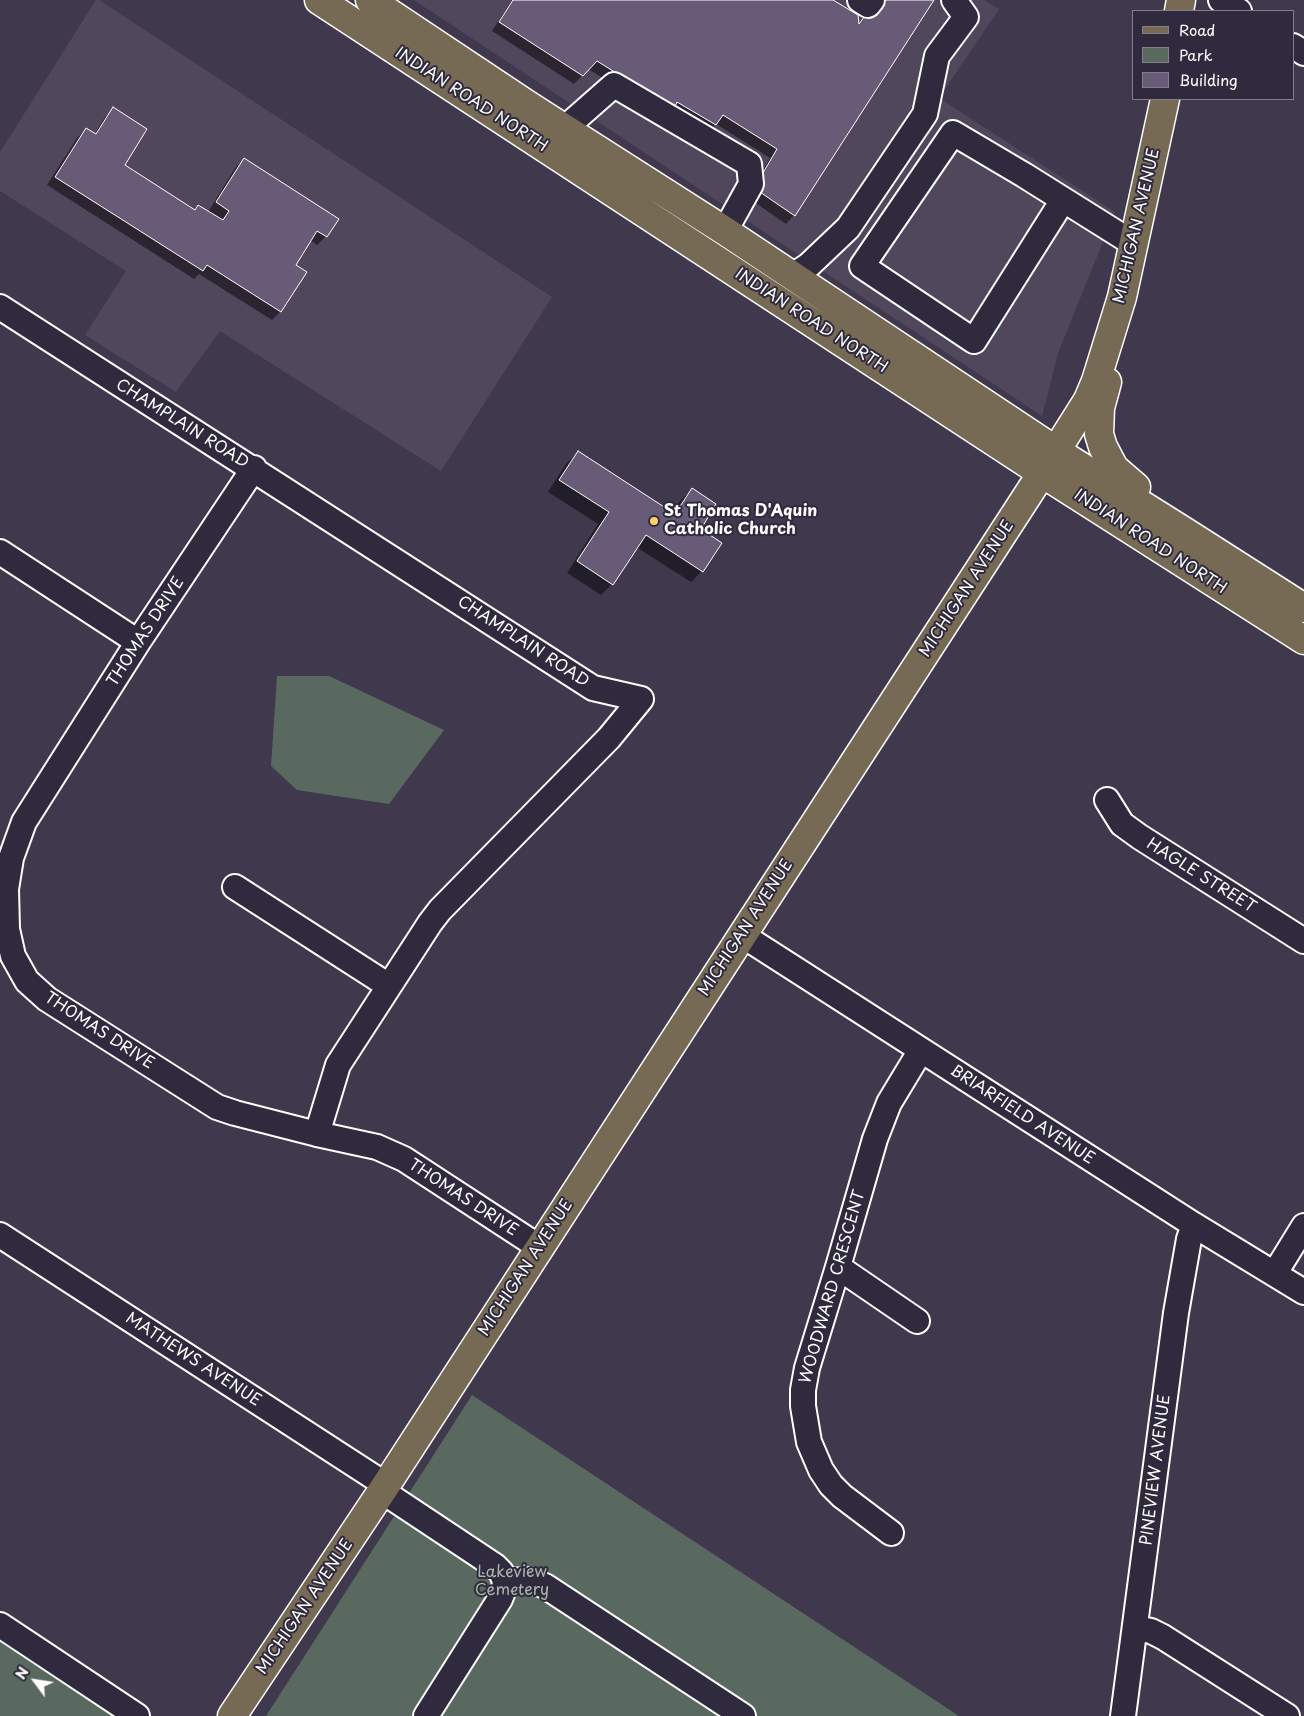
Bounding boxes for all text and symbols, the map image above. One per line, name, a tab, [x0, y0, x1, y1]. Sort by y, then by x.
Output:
legend	[1132, 10, 1294, 100]
text: Road	[1179, 18, 1215, 41]
street label: INDIAN ROAD NORTH	[391, 43, 551, 157]
text: Park	[1179, 43, 1213, 66]
text: Building	[1179, 68, 1238, 91]
street label: MICHIGAN AVENUE	[1110, 147, 1164, 305]
street label: INDIAN ROAD NORTH	[731, 264, 891, 378]
street label: CHAMPLAIN ROAD	[112, 375, 252, 473]
street label: INDIAN ROAD NORTH	[1070, 485, 1230, 599]
place label: St Thomas D'Aquin Catholic Church	[664, 502, 817, 540]
marker: St Thomas D'Aquin Catholic Church	[648, 515, 660, 527]
street label: MICHIGAN AVENUE	[916, 517, 1018, 661]
street label: THOMAS DRIVE	[103, 574, 189, 690]
street label: CHAMPLAIN ROAD	[454, 592, 592, 692]
street label: HAGLE STREET	[1143, 835, 1259, 917]
street label: MICHIGAN AVENUE	[695, 856, 797, 1000]
street label: THOMAS DRIVE	[41, 988, 157, 1074]
street label: BRIARFIELD AVENUE	[946, 1061, 1098, 1169]
street label: THOMAS DRIVE	[405, 1155, 521, 1241]
street label: WOODWARD CRESCENT	[796, 1188, 870, 1386]
street label: MICHIGAN AVENUE	[475, 1196, 577, 1340]
street label: MATHEWS AVENUE	[122, 1309, 264, 1411]
street label: PINEVIEW AVENUE	[1137, 1393, 1175, 1547]
street label: MICHIGAN AVENUE	[253, 1536, 357, 1678]
park label: Lakeview Cemetery	[475, 1563, 549, 1601]
north arrow	[10, 1656, 60, 1706]
text: N	[10, 1663, 34, 1683]

